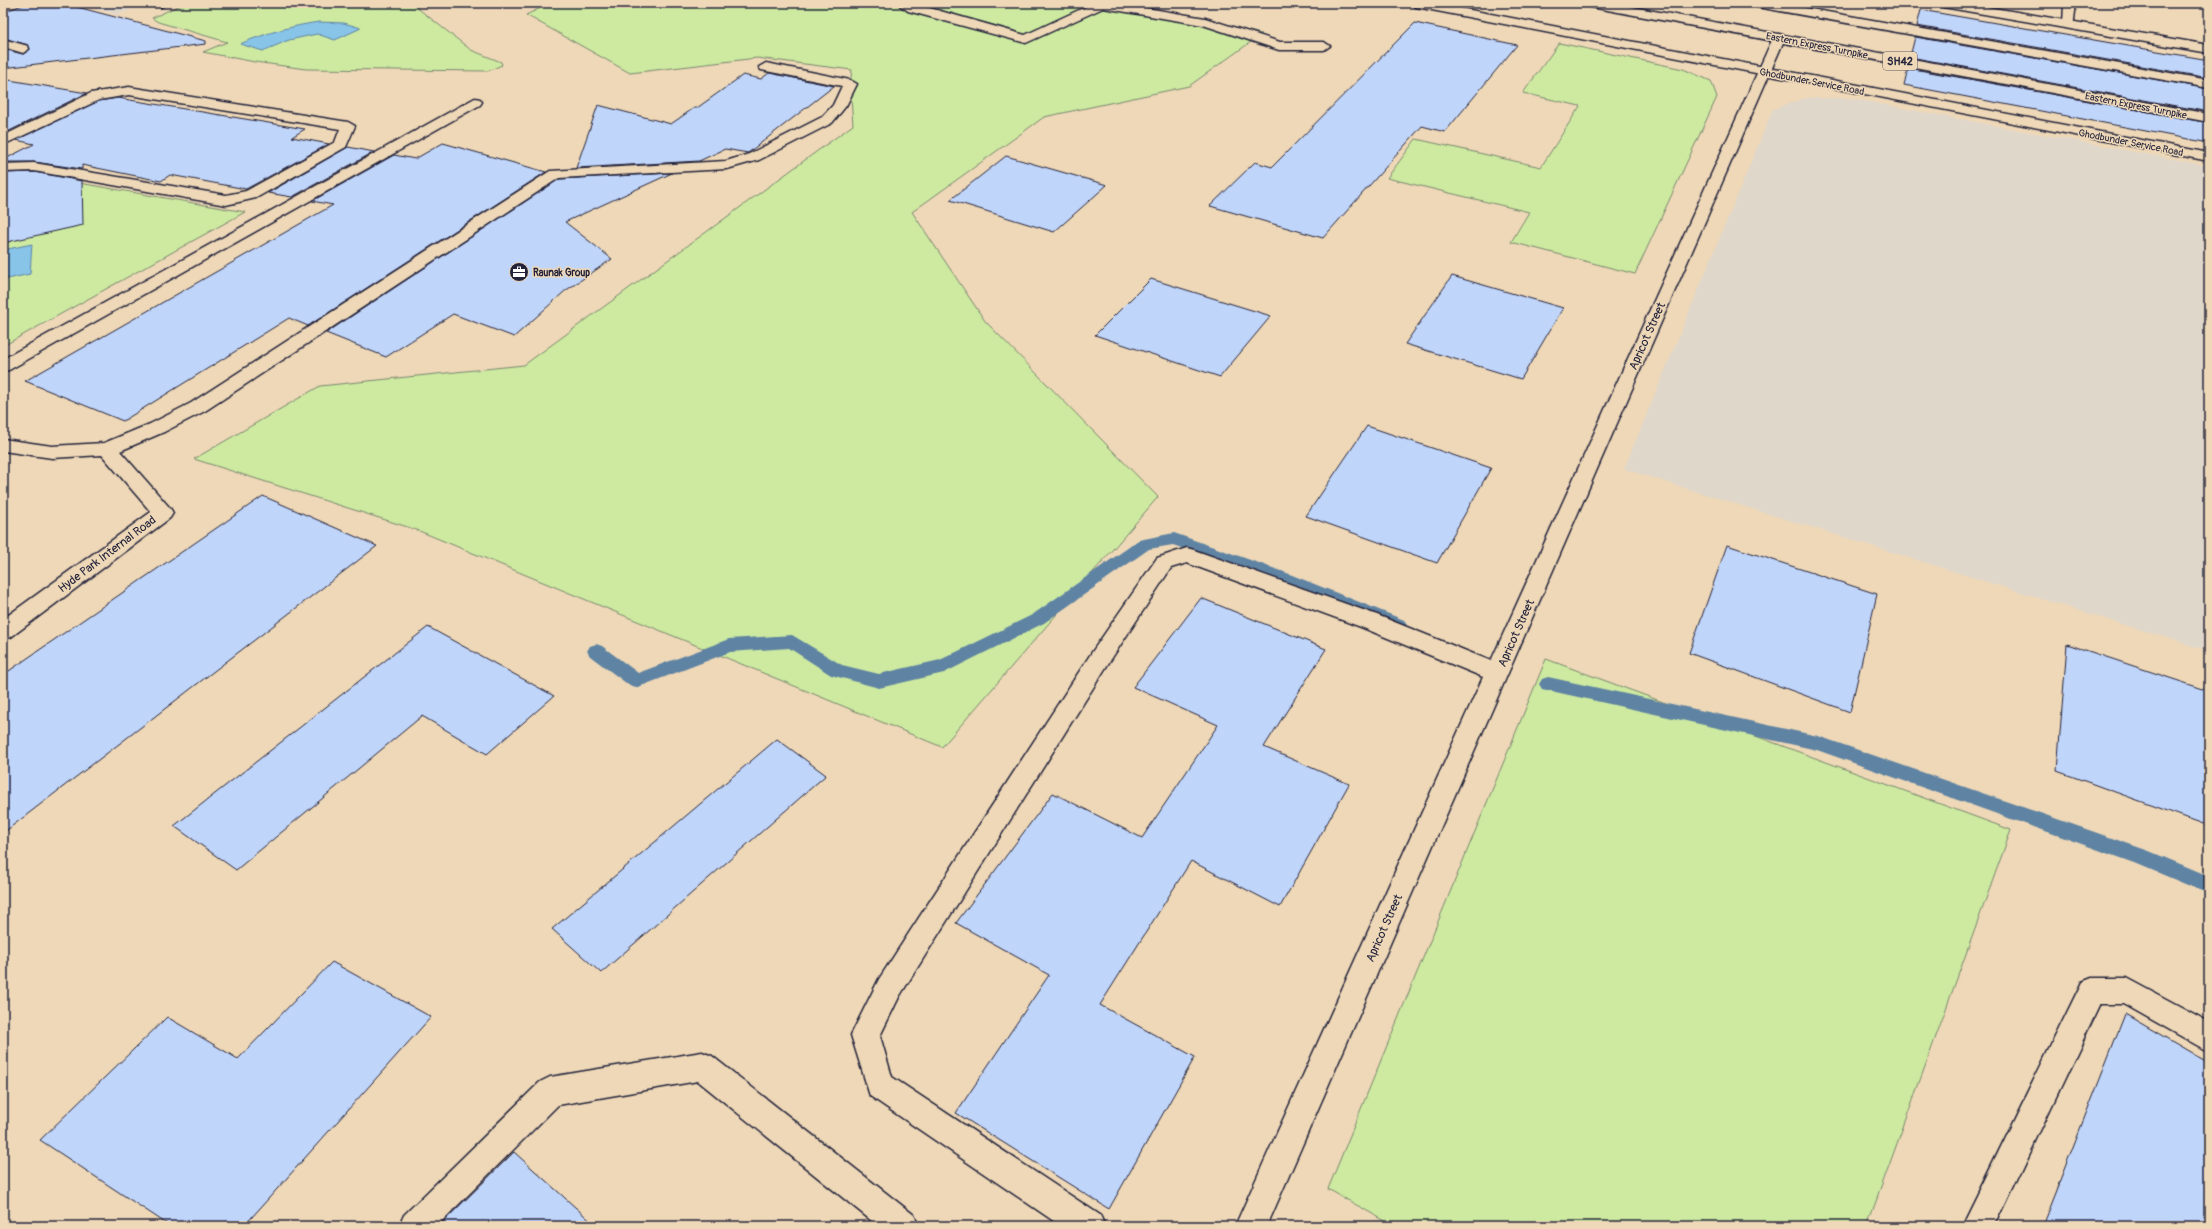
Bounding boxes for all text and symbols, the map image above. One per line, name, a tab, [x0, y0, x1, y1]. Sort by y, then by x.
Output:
street label: Eastern Express Turnpike	[1765, 30, 1869, 62]
road number: SH42	[1883, 52, 1917, 70]
street label: Ghodbunder Service Road	[1758, 66, 1865, 98]
street label: Eastern Express Turnpike	[2084, 90, 2188, 122]
street label: Ghodbunder Service Road	[2077, 127, 2184, 159]
office icon: Raunak Group	[508, 261, 530, 283]
place label: Raunak Group	[533, 267, 590, 279]
street label: Apricot Street	[1626, 300, 1669, 372]
street label: Hyde Park Internal Road	[55, 513, 159, 596]
street label: Apricot Street	[1495, 597, 1538, 669]
street label: Apricot Street	[1363, 892, 1406, 964]

